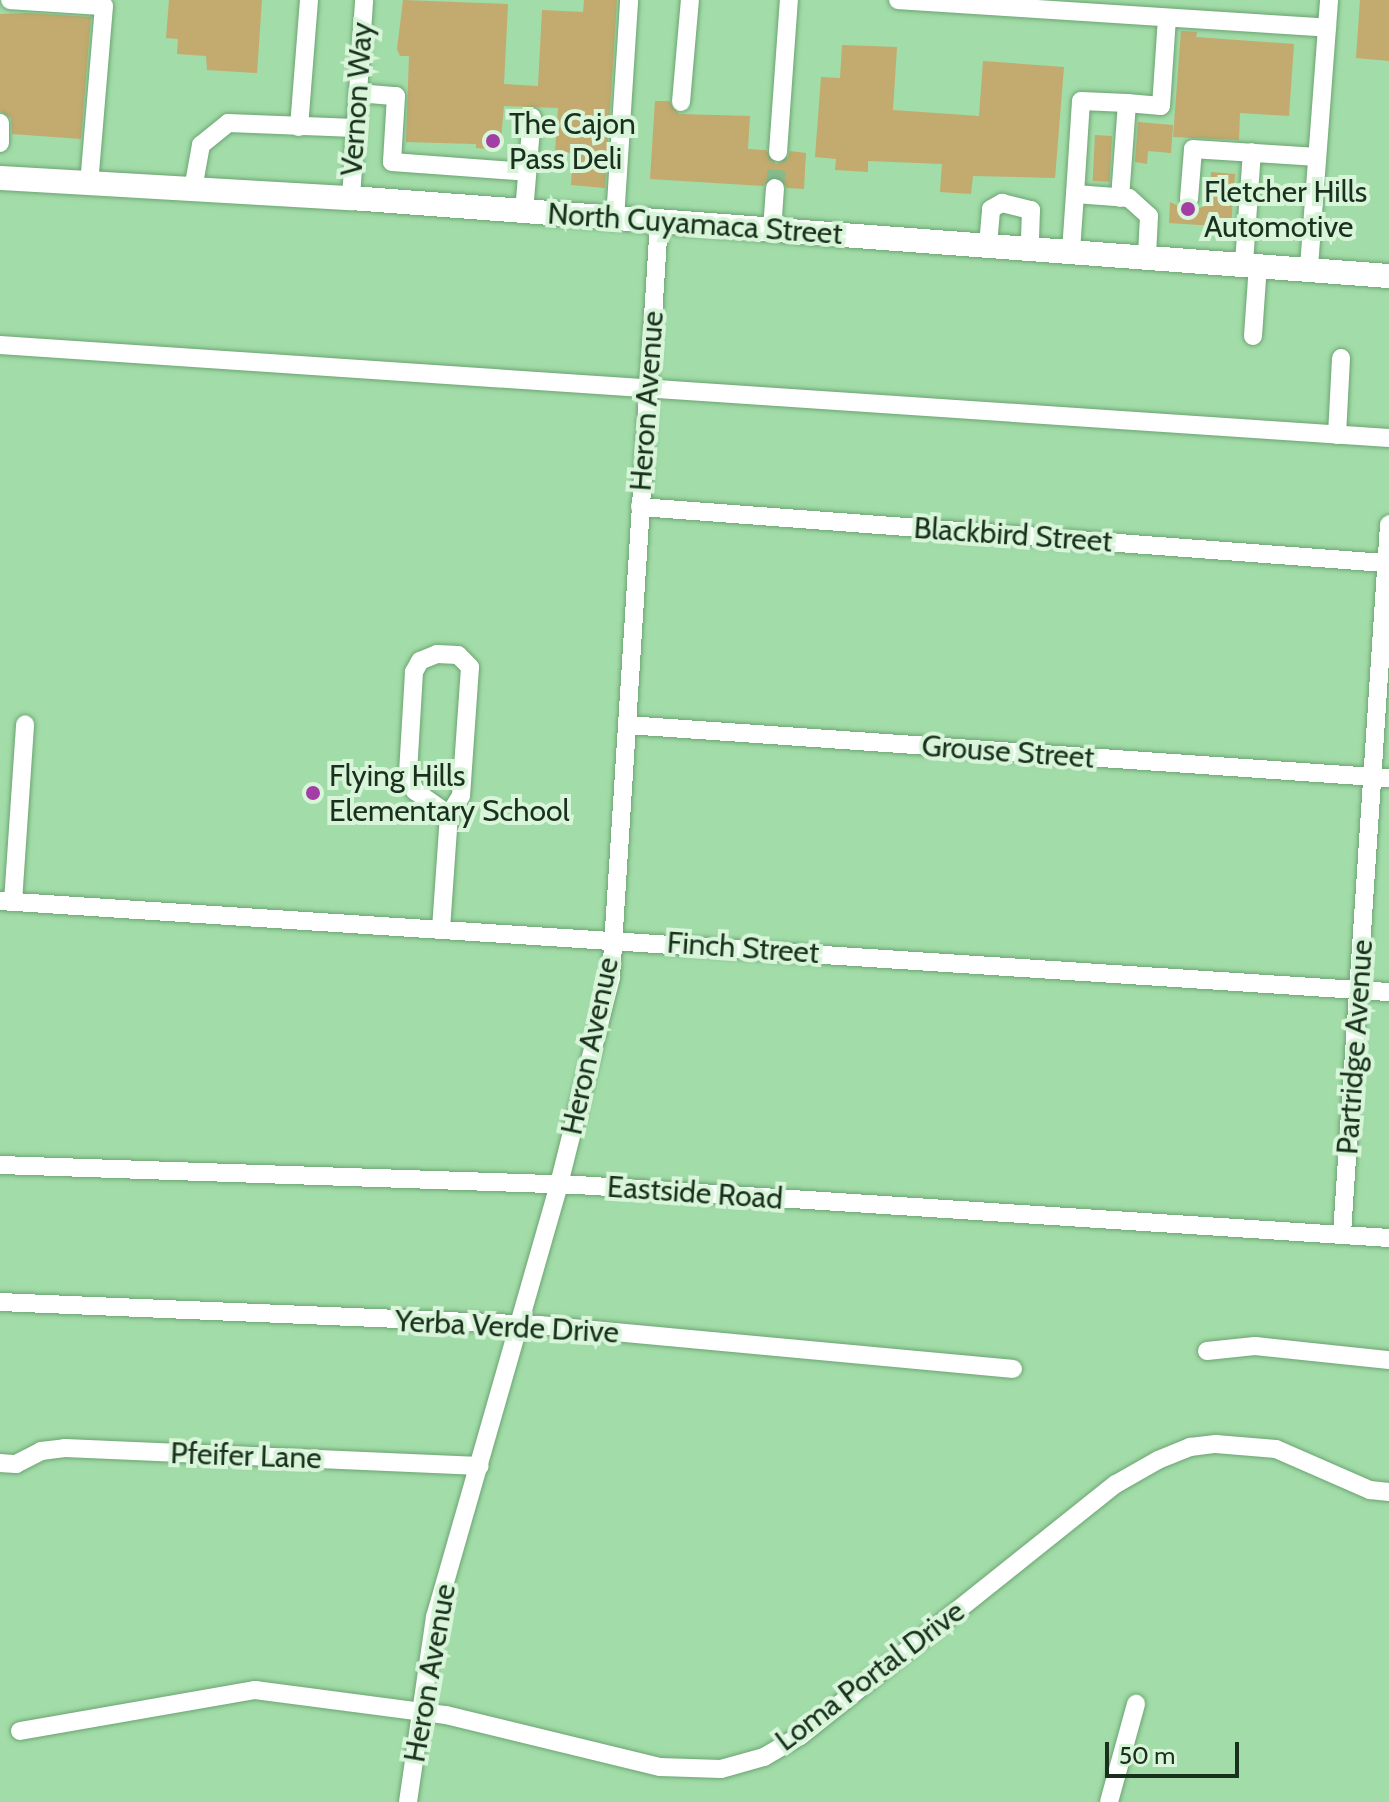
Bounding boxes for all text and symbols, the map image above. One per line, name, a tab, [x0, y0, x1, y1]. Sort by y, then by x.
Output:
street label: Vernon Way	[334, 21, 380, 177]
place label: The Cajon Pass Deli	[509, 106, 636, 176]
marker: The Cajon Pass Deli	[484, 132, 502, 150]
place label: Fletcher Hills Automotive	[1204, 174, 1367, 244]
street label: North Cuyamaca Street	[546, 196, 844, 252]
marker: Fletcher Hills Automotive	[1179, 200, 1197, 218]
street label: Heron Avenue	[623, 310, 671, 492]
street label: Blackbird Street	[913, 510, 1113, 560]
street label: Grouse Street	[920, 728, 1096, 776]
place label: Flying Hills Elementary School	[329, 758, 569, 828]
marker: Flying Hills Elementary School	[304, 784, 322, 802]
street label: Finch Street	[666, 925, 820, 971]
street label: Partridge Avenue	[1330, 938, 1380, 1156]
street label: Heron Avenue	[554, 954, 626, 1138]
street label: Eastside Road	[606, 1169, 784, 1217]
street label: Yerba Verde Drive	[394, 1303, 620, 1351]
street label: Pfeifer Lane	[170, 1435, 322, 1477]
street label: Heron Avenue	[397, 1581, 463, 1765]
street label: Loma Portal Drive	[768, 1593, 972, 1759]
scale bar	[1109, 1726, 1243, 1776]
text: 50 m	[1119, 1741, 1175, 1770]

